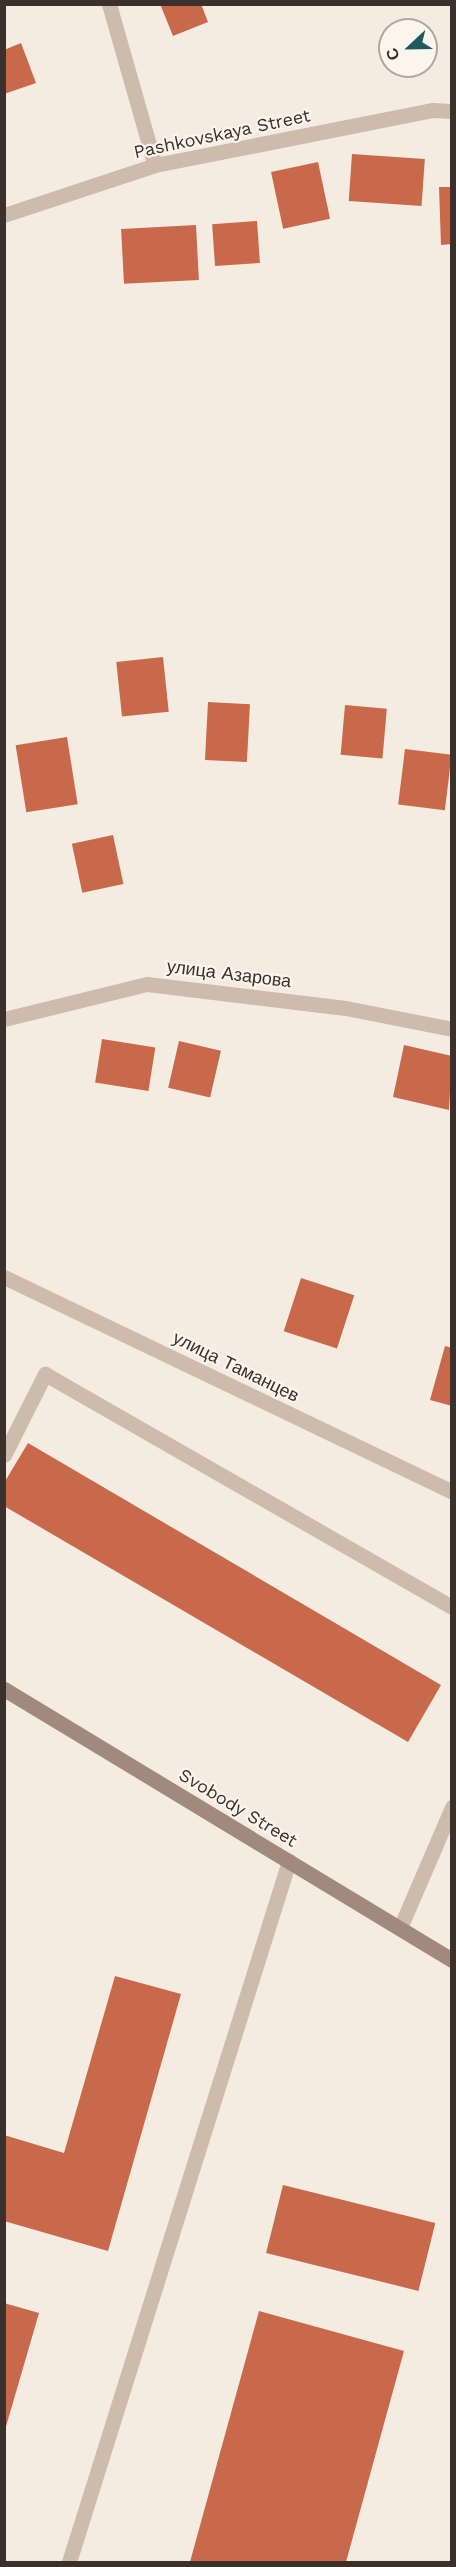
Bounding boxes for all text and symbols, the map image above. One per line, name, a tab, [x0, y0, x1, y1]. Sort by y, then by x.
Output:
north arrow	[378, 18, 438, 78]
text: С	[382, 45, 404, 63]
street label: Pashkovskaya Street	[132, 105, 312, 163]
street label: улица Азарова	[166, 956, 292, 992]
street label: улица Таманцев	[169, 1327, 303, 1407]
street label: Svobody Street	[175, 1764, 301, 1852]

